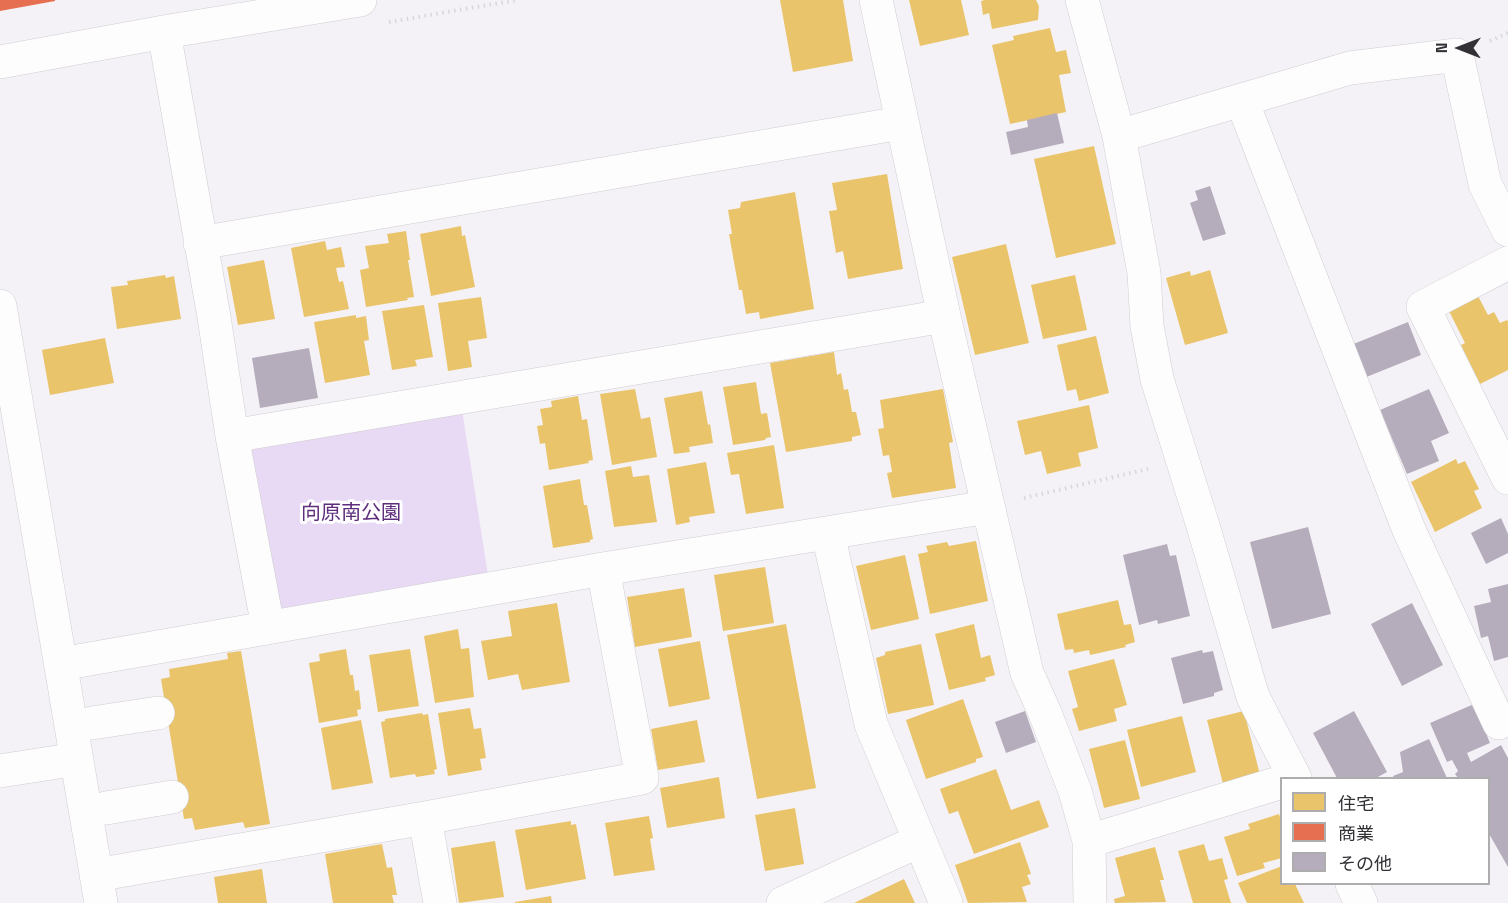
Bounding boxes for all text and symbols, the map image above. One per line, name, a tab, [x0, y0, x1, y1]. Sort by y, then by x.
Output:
north arrow	[1430, 18, 1490, 78]
text: N	[1431, 43, 1452, 53]
park label: 向原南公園	[301, 502, 401, 526]
legend	[1280, 777, 1490, 885]
text: 住宅	[1338, 792, 1374, 815]
text: 商業	[1338, 822, 1374, 845]
text: その他	[1338, 852, 1392, 875]

